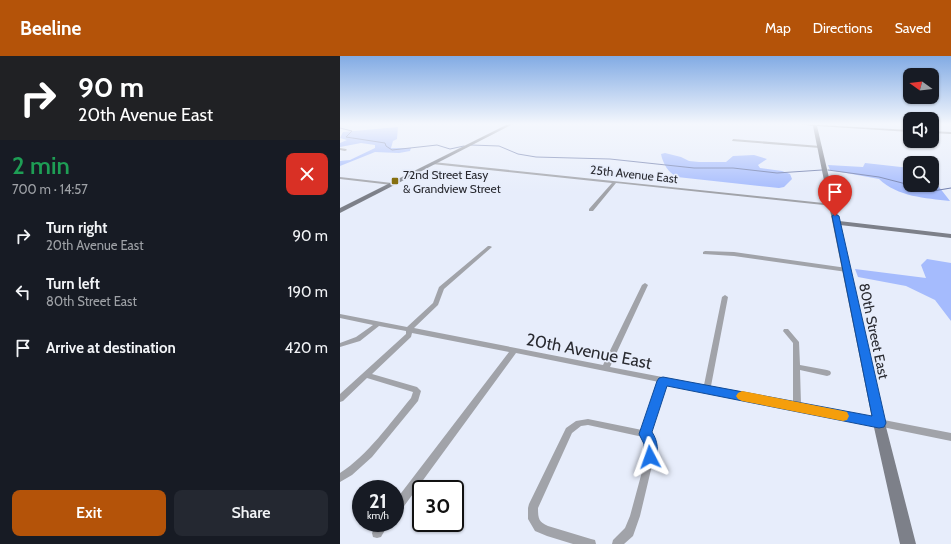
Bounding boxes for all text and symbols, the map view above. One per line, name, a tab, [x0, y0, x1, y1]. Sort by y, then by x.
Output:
text: Beeline	[20, 17, 81, 40]
text: Map	[765, 19, 791, 37]
text: Directions	[813, 19, 873, 37]
text: Saved	[895, 19, 931, 37]
north arrow	[903, 68, 939, 104]
map controls	[903, 68, 939, 192]
text: 90 m	[78, 70, 144, 104]
icon: right	[12, 72, 64, 124]
text: 20th Avenue East	[78, 104, 213, 126]
button: sound	[903, 112, 939, 148]
text: 2 min	[12, 151, 70, 180]
button: close	[286, 153, 328, 195]
button: search	[903, 156, 939, 192]
street label: 25th Avenue East	[589, 162, 679, 186]
place label: 72nd Street Easy & Grandview Street	[403, 167, 501, 196]
pin	[818, 175, 852, 216]
marker: 72nd Street Easy & Grandview Street	[390, 176, 400, 186]
text: 700 m · 14:57	[12, 181, 88, 197]
icon: arrive	[824, 181, 846, 203]
text: Turn right	[46, 219, 107, 237]
icon: right	[12, 225, 34, 247]
text: 90 m	[292, 227, 328, 245]
text: 20th Avenue East	[46, 237, 144, 253]
text: Turn left	[46, 275, 100, 293]
icon: left	[12, 281, 34, 303]
street label: 80th Street East	[855, 281, 893, 381]
text: 190 m	[288, 283, 328, 301]
text: 80th Street East	[46, 293, 137, 309]
street label: 20th Avenue East	[524, 329, 654, 373]
icon: arrive	[12, 337, 34, 359]
text: Arrive at destination	[46, 339, 176, 357]
text: 420 m	[284, 339, 328, 357]
position arrow	[629, 436, 671, 478]
speed limit sign: 30	[412, 480, 464, 532]
text: 21	[369, 489, 387, 513]
button: Exit	[12, 490, 166, 536]
button: Share	[174, 490, 328, 536]
text: km/h	[367, 509, 389, 522]

